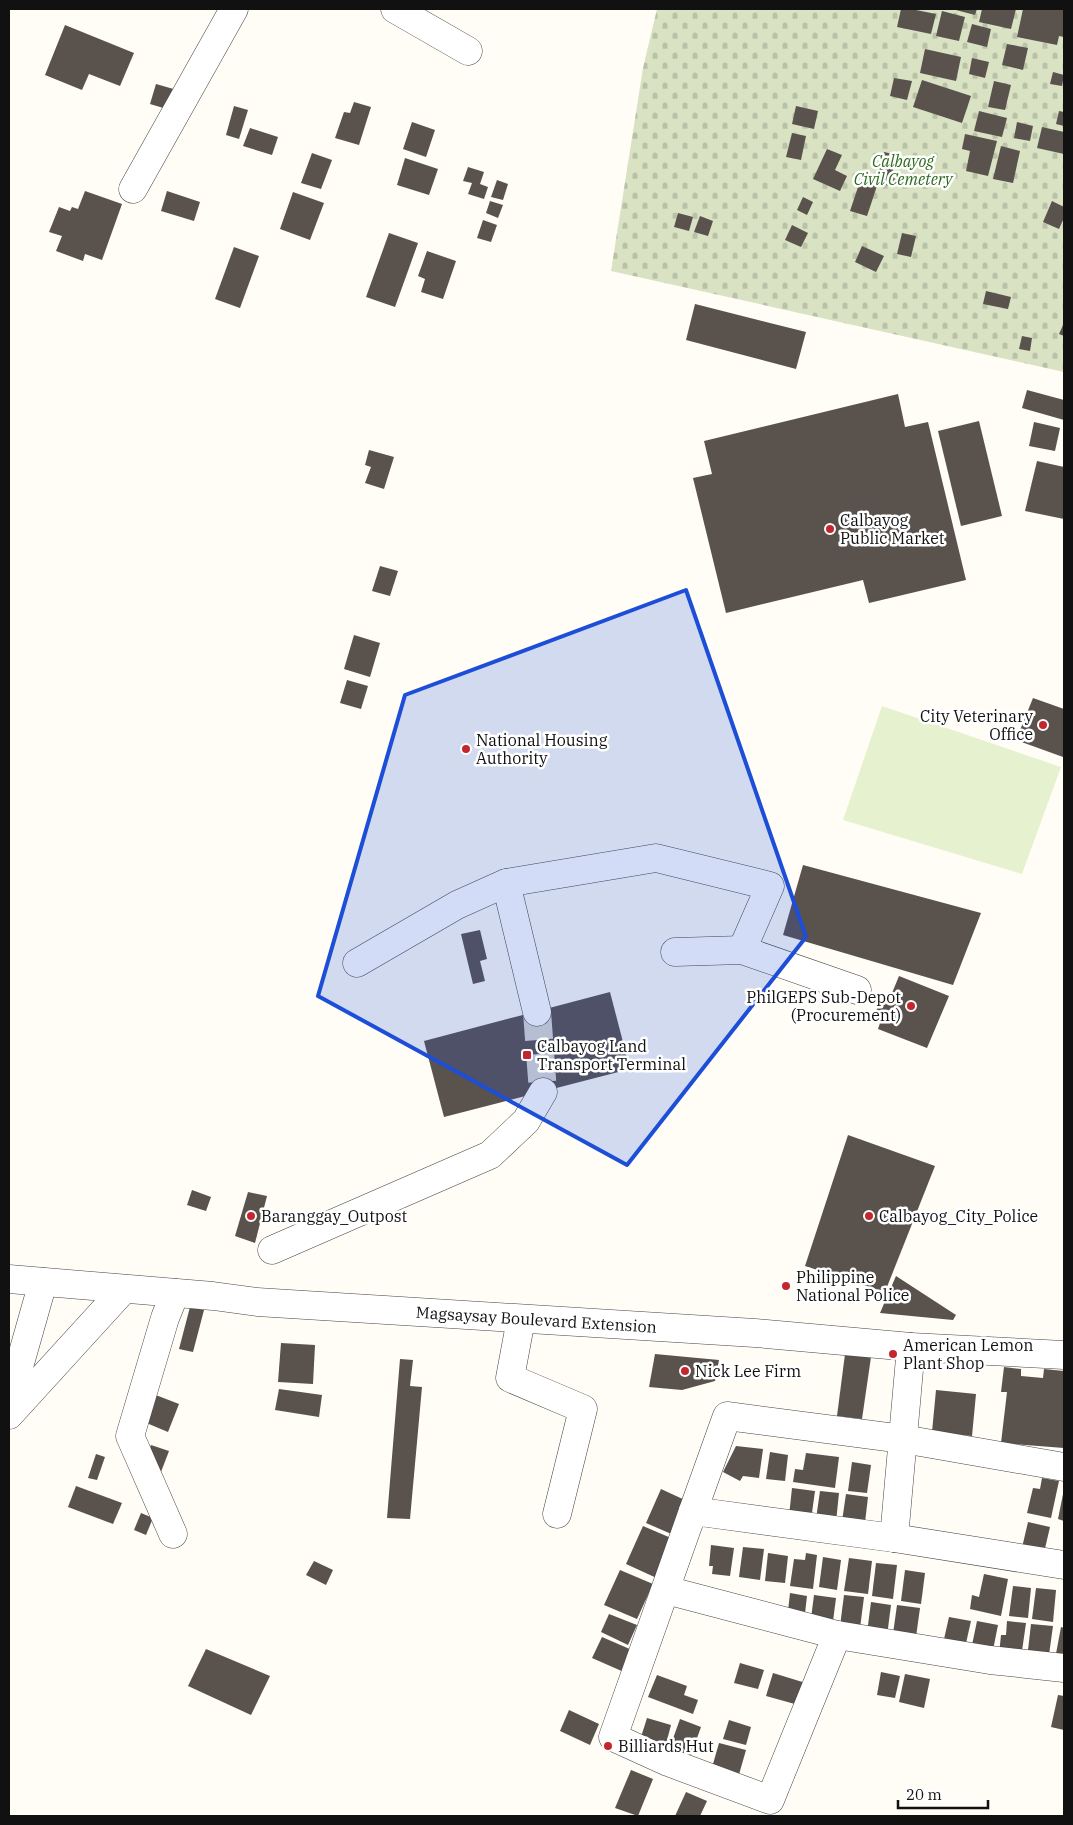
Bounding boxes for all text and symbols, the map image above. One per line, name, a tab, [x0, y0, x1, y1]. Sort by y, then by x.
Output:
park label: Calbayog Civil Cemetery	[854, 151, 954, 189]
place label: Calbayog Public Market	[840, 510, 945, 548]
marker: Calbayog Public Market	[824, 523, 836, 535]
place label: City Veterinary Office	[920, 706, 1033, 744]
marker: City Veterinary Office	[1037, 719, 1049, 731]
place label: National Housing Authority	[476, 730, 608, 768]
marker: National Housing Authority	[460, 743, 472, 755]
place label: PhilGEPS Sub-Depot (Procurement)	[746, 987, 901, 1025]
marker: PhilGEPS Sub-Depot (Procurement)	[905, 1000, 917, 1012]
place label: Calbayog Land Transport Terminal	[537, 1036, 686, 1074]
marker: Calbayog Land Transport Terminal	[521, 1049, 533, 1061]
place label: Baranggay_Outpost	[261, 1206, 407, 1226]
place label: Calbayog_City_Police	[879, 1206, 1038, 1226]
marker: Baranggay_Outpost	[245, 1210, 257, 1222]
marker: Calbayog_City_Police	[863, 1210, 875, 1222]
place label: Philippine National Police	[796, 1267, 909, 1305]
marker: Philippine National Police	[780, 1280, 792, 1292]
street label: Magsaysay Boulevard Extension	[415, 1302, 657, 1337]
place label: American Lemon Plant Shop	[903, 1335, 1033, 1373]
marker: American Lemon Plant Shop	[887, 1348, 899, 1360]
place label: Nick Lee Firm	[695, 1361, 801, 1381]
marker: Nick Lee Firm	[679, 1365, 691, 1377]
place label: Billiards Hut	[618, 1736, 714, 1756]
marker: Billiards Hut	[602, 1740, 614, 1752]
scale bar	[898, 1778, 988, 1810]
text: 20 m	[906, 1785, 942, 1804]

